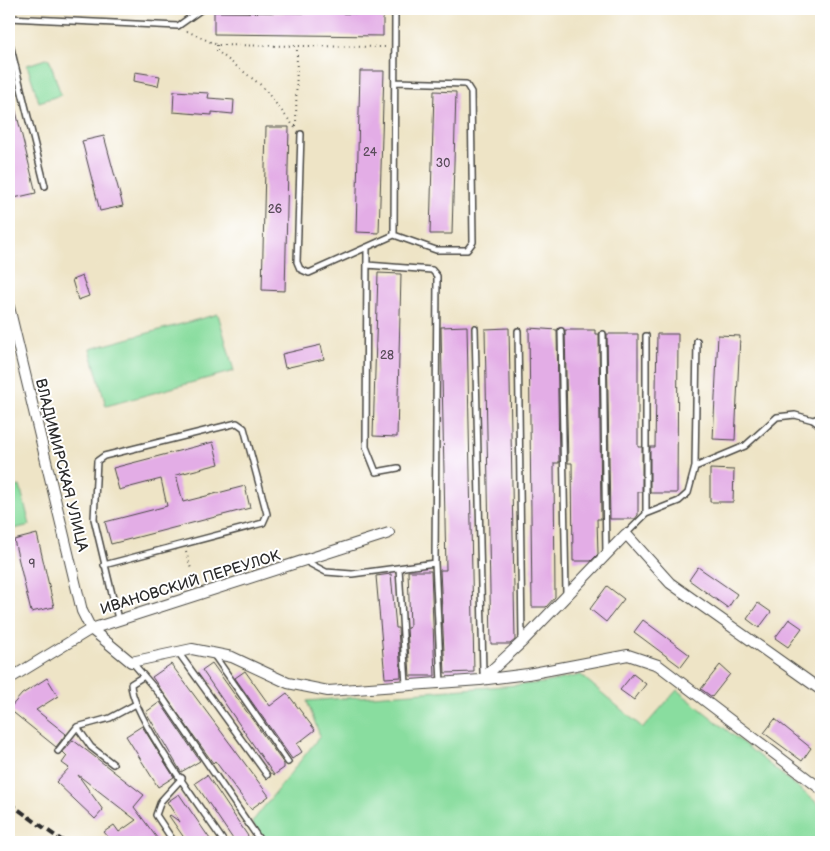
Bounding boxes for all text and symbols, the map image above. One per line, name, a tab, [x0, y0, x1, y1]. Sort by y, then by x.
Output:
house number: 24	[363, 145, 378, 160]
house number: 30	[436, 156, 450, 171]
house number: 26	[268, 202, 282, 217]
house number: 28	[380, 348, 394, 363]
street label: ВЛАДИМИРСКАЯ УЛИЦА	[31, 377, 92, 554]
street label: ИВАНОВСКИЙ ПЕРЕУЛОК	[98, 546, 283, 619]
house number: 9	[29, 557, 36, 572]

